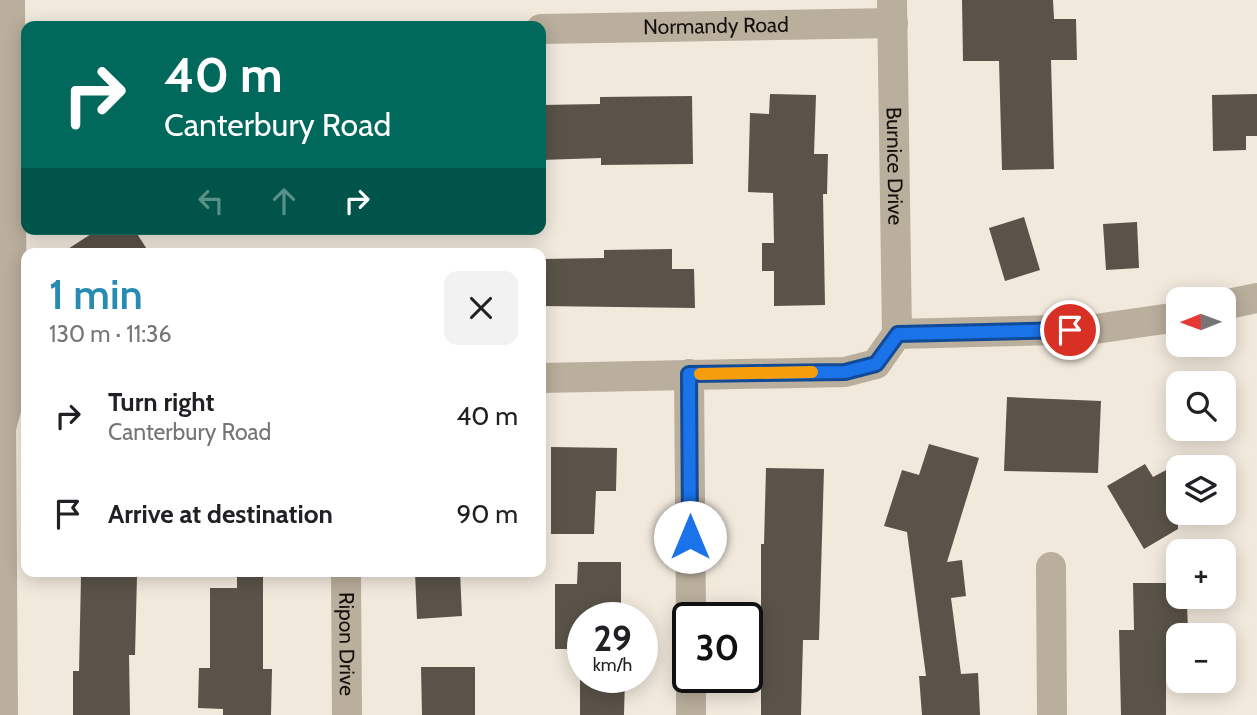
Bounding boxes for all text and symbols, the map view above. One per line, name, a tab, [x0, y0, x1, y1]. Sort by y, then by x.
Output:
street label: Normandy Road	[643, 12, 789, 39]
text: 40 m	[164, 45, 283, 104]
icon: right	[49, 49, 140, 140]
text: Canterbury Road	[164, 105, 391, 144]
street label: Burnice Drive	[882, 107, 908, 226]
icon: left	[192, 182, 230, 220]
icon: ahead	[265, 182, 303, 220]
icon: right	[338, 182, 376, 220]
text: 1 min	[49, 268, 143, 320]
button: close	[444, 271, 518, 345]
north arrow	[1166, 287, 1236, 357]
map controls	[1166, 287, 1236, 693]
pin	[1040, 300, 1100, 360]
icon: arrive	[1051, 311, 1089, 349]
text: 130 m · 11:36	[49, 320, 171, 348]
button: search	[1166, 371, 1236, 441]
text: Turn right	[108, 386, 214, 418]
icon: right	[49, 397, 87, 435]
text: 40 m	[456, 400, 518, 432]
text: Canterbury Road	[108, 418, 271, 446]
button: layers	[1166, 455, 1236, 525]
icon: arrive	[49, 495, 87, 533]
text: Arrive at destination	[108, 498, 333, 530]
text: 90 m	[456, 498, 518, 530]
position arrow	[653, 500, 727, 574]
button: +	[1166, 539, 1236, 609]
street label: Ripon Drive	[334, 592, 360, 696]
speed limit sign: 30	[672, 602, 763, 693]
text: 29	[593, 617, 632, 660]
button: −	[1166, 623, 1236, 693]
text: km/h	[593, 654, 632, 676]

